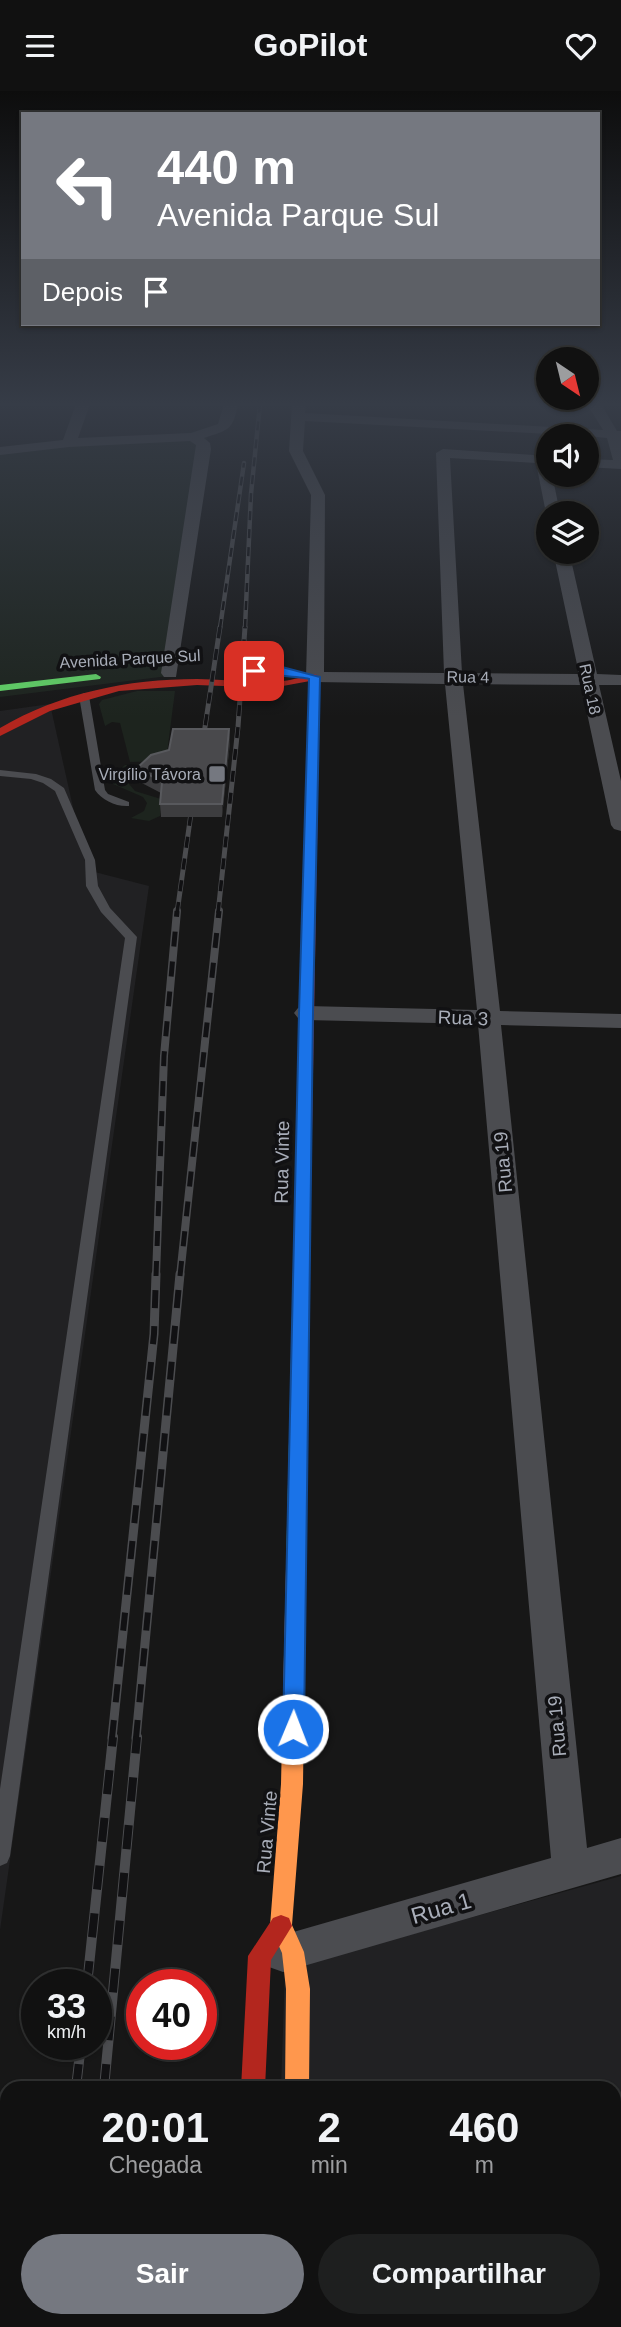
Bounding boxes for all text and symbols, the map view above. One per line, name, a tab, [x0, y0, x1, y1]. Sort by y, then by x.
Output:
icon: menu	[21, 27, 59, 65]
text: GoPilot	[254, 27, 367, 63]
icon: heart	[562, 27, 600, 65]
icon: left	[42, 140, 133, 231]
text: 440 m	[157, 140, 296, 194]
text: Avenida Parque Sul	[157, 197, 439, 233]
icon: arrive	[137, 273, 175, 311]
text: Depois	[42, 277, 123, 307]
north arrow	[536, 347, 598, 409]
map controls	[536, 347, 599, 564]
button: sound	[536, 424, 599, 487]
button: layers	[536, 501, 599, 564]
pin	[224, 641, 284, 701]
street label: Avenida Parque Sul	[59, 647, 201, 671]
icon: arrive	[235, 652, 273, 690]
street label: Rua 18	[576, 662, 604, 716]
street label: Rua 4	[447, 668, 490, 686]
marker: Virgílio Távora	[207, 764, 227, 784]
place label: Virgílio Távora	[98, 766, 201, 783]
street label: Rua 3	[437, 1007, 489, 1029]
street label: Rua Vinte	[271, 1120, 293, 1204]
street label: Rua 19	[490, 1131, 516, 1193]
position arrow	[256, 1692, 330, 1766]
street label: Rua 19	[544, 1695, 570, 1757]
street label: Rua Vinte	[253, 1790, 281, 1874]
street label: Rua 1	[408, 1887, 474, 1929]
speed limit sign: 40	[126, 1969, 217, 2060]
text: 33	[47, 1986, 86, 2025]
text: km/h	[47, 2022, 86, 2042]
text: 20:01	[102, 2104, 209, 2151]
text: 2	[317, 2104, 341, 2151]
text: 460	[449, 2104, 519, 2151]
text: Chegada	[109, 2152, 202, 2178]
text: min	[311, 2152, 348, 2178]
text: m	[475, 2152, 494, 2178]
button: Sair	[21, 2234, 304, 2314]
button: Compartilhar	[318, 2234, 600, 2314]

